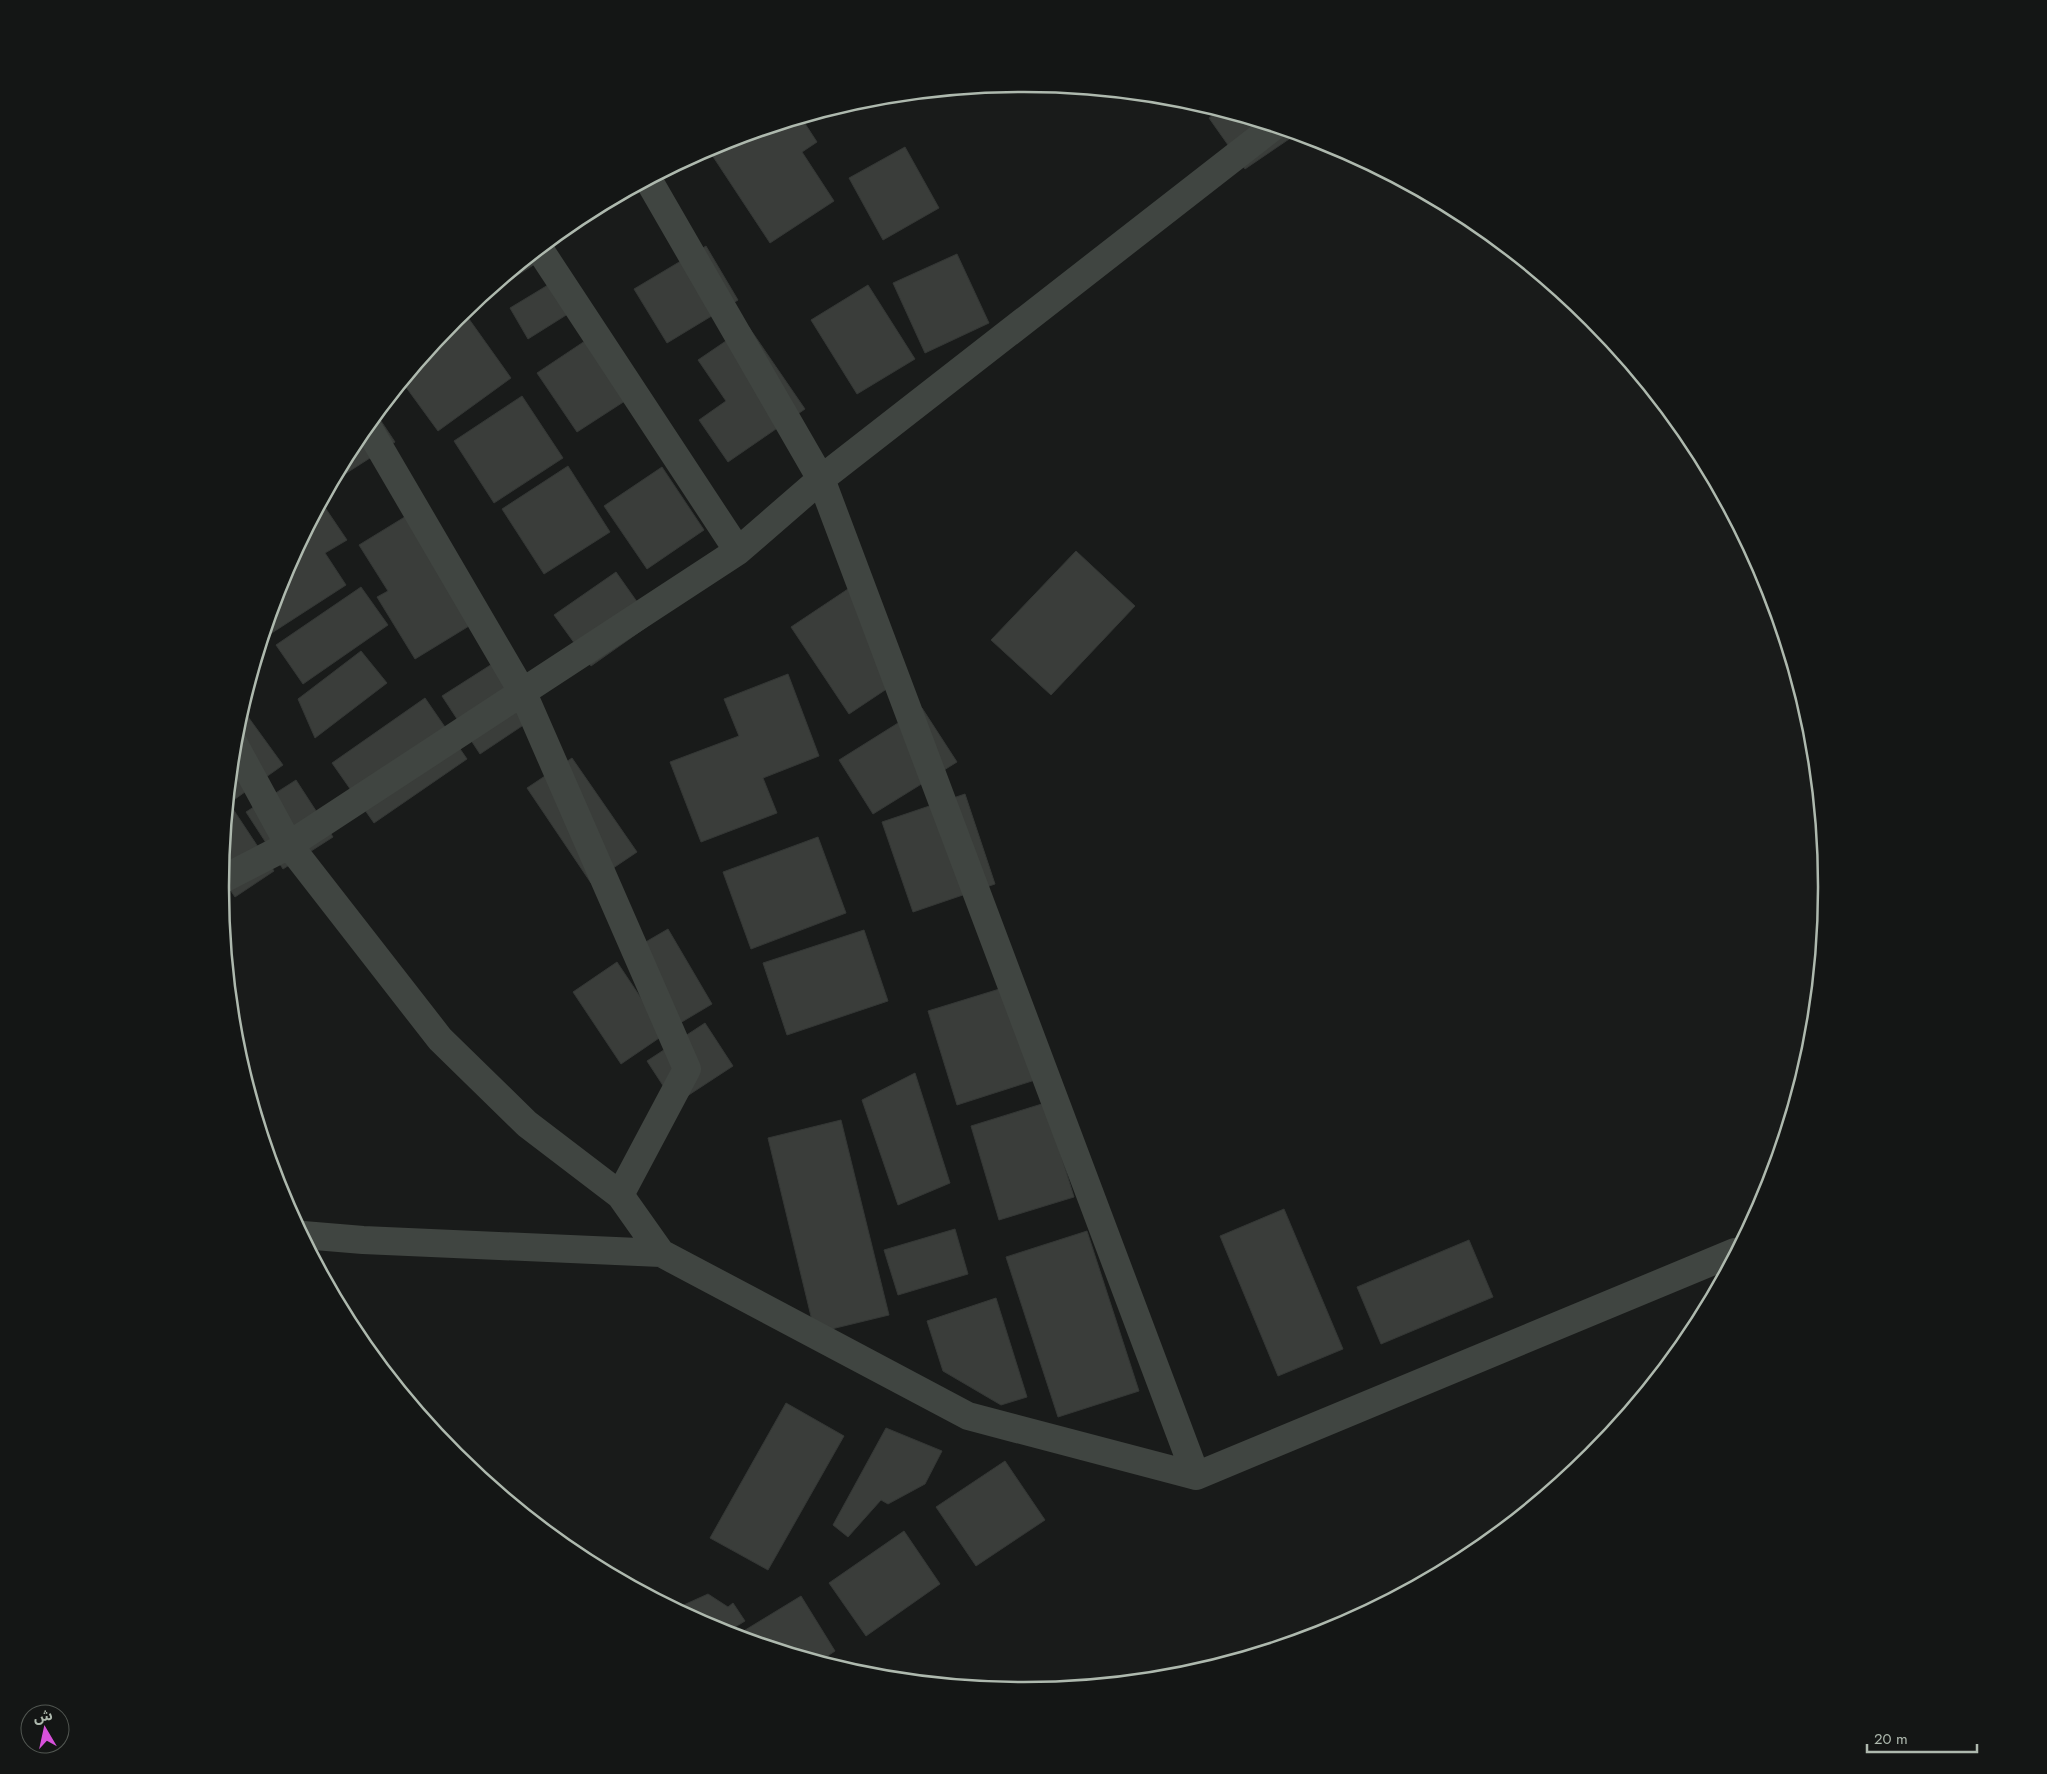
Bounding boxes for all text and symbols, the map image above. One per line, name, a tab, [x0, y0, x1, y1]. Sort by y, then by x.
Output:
north arrow	[20, 1704, 70, 1754]
text: ش	[32, 1705, 54, 1728]
scale bar	[1867, 1722, 1977, 1754]
text: 20 m	[1874, 1728, 1908, 1750]

